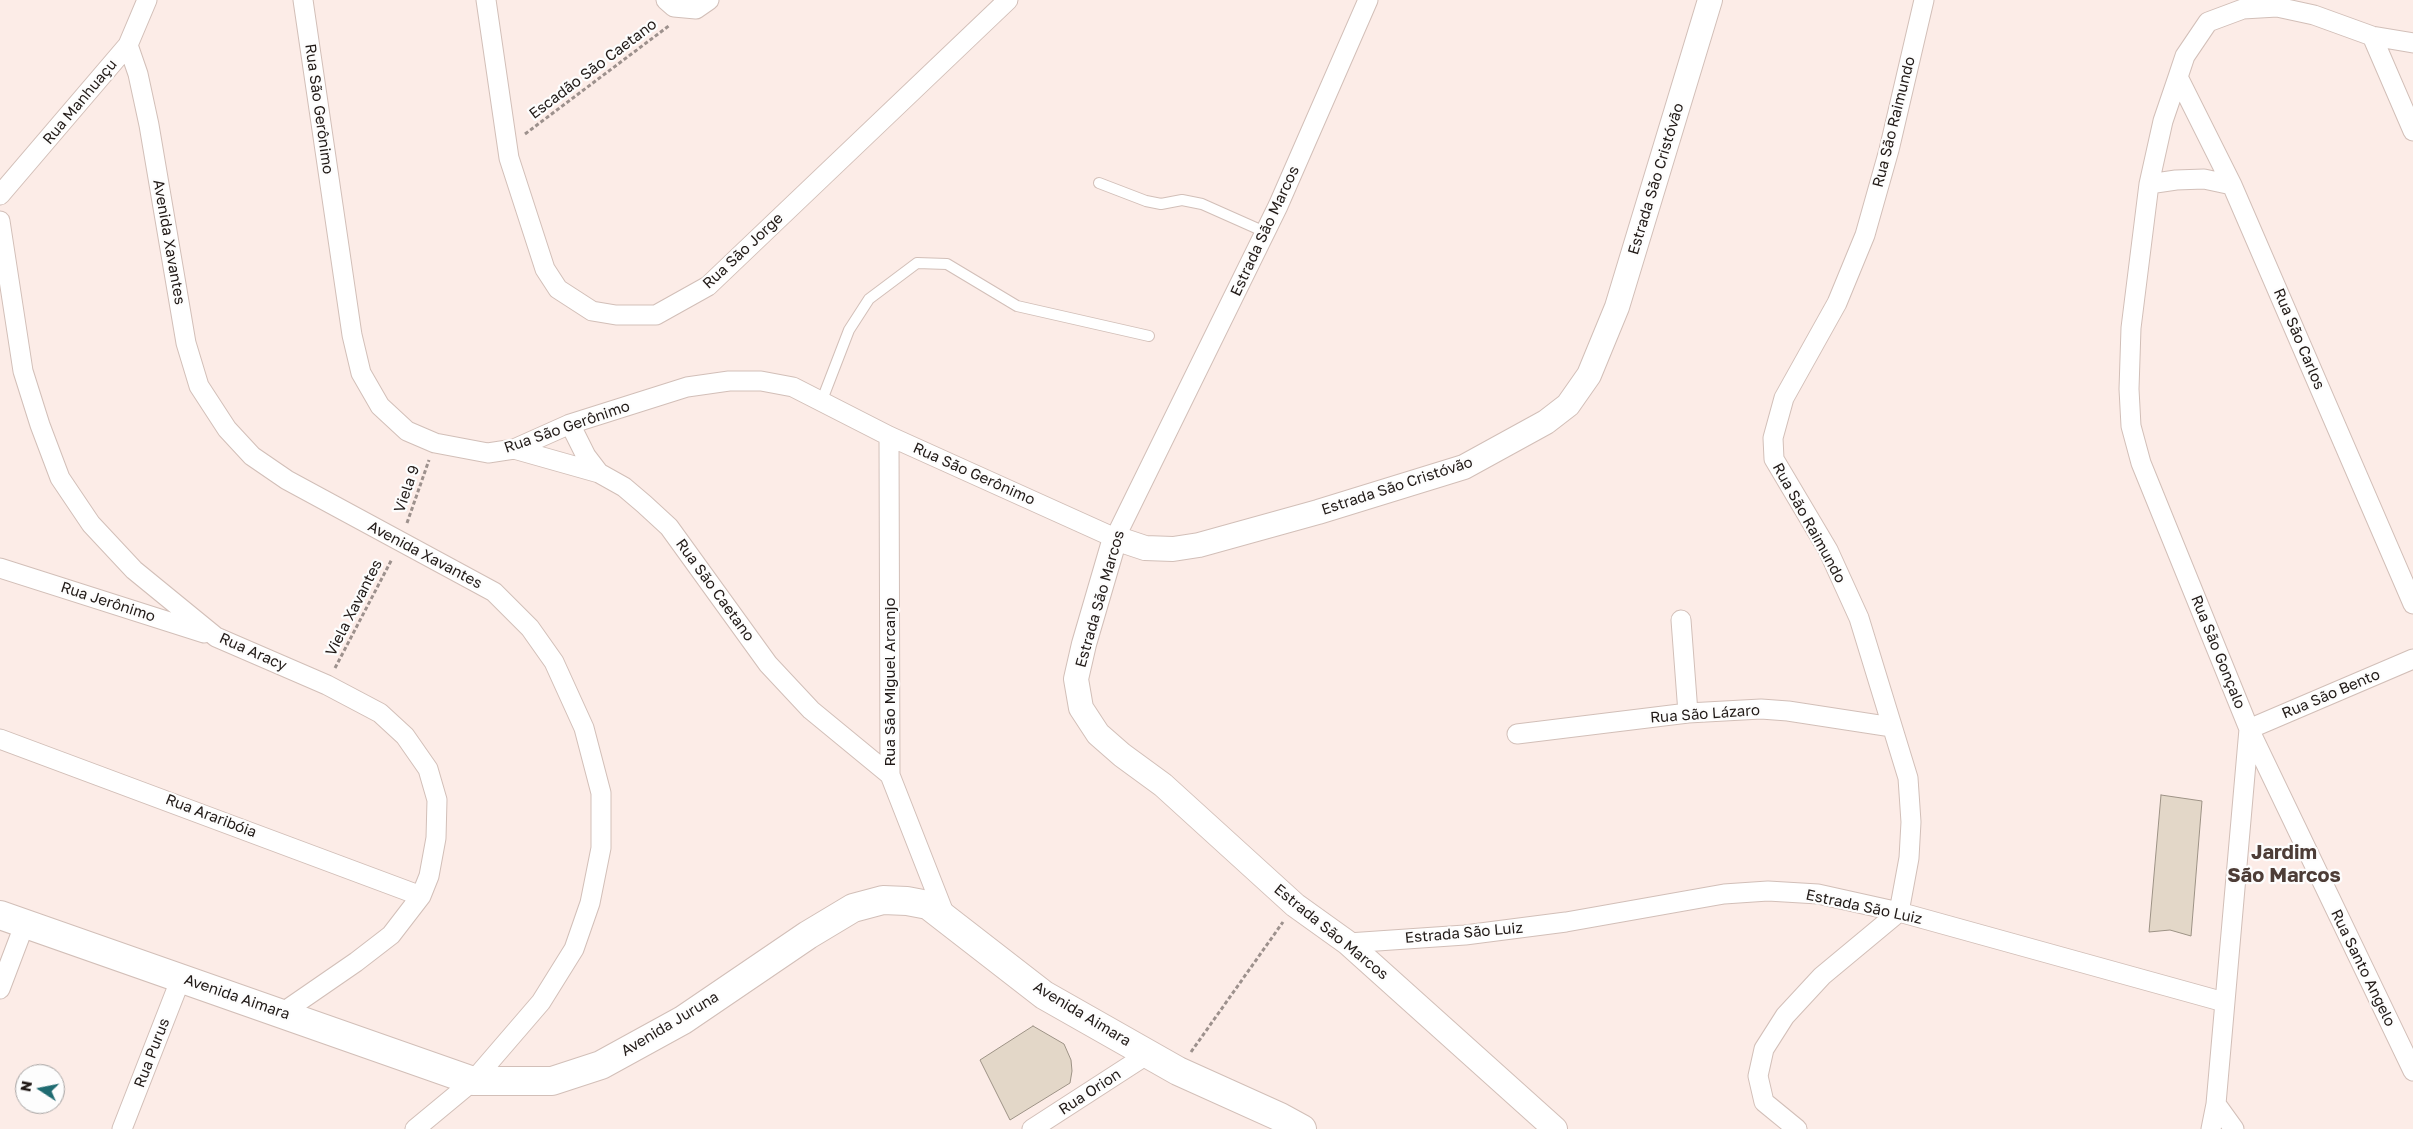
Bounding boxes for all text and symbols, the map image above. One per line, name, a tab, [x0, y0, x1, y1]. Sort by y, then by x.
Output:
street label: Escadão São Caetano	[526, 15, 660, 123]
street label: Rua São Gerônimo	[301, 43, 337, 175]
street label: Rua São Raimundo	[1869, 55, 1919, 189]
street label: Rua Manhuaçu	[39, 56, 121, 148]
street label: Estrada São Cristóvão	[1624, 101, 1688, 257]
street label: Estrada São Marcos	[1227, 163, 1303, 299]
street label: Avenida Xavantes	[149, 178, 189, 306]
street label: Rua São Jorge	[699, 209, 787, 293]
street label: Rua São Carlos	[2270, 286, 2328, 392]
street label: Rua São Gerônimo	[502, 397, 632, 457]
street label: Rua São Gerônimo	[910, 439, 1038, 509]
street label: Estrada São Cristóvão	[1319, 453, 1475, 519]
street label: Rua São Raimundo	[1769, 460, 1849, 586]
street label: Viela 9	[391, 463, 423, 515]
street label: Avenida Xavantes	[365, 517, 485, 593]
street label: Estrada São Marcos	[1072, 528, 1128, 670]
street label: Rua São Caetano	[672, 535, 758, 645]
street label: Viela Xavantes	[322, 557, 386, 659]
street label: Rua Jerônimo	[58, 578, 158, 626]
street label: Rua São Gonçalo	[2187, 592, 2249, 712]
street label: Rua São Miguel Arcanjo	[881, 597, 899, 767]
street label: Rua Aracy	[217, 629, 289, 675]
street label: Rua São Bento	[2279, 665, 2383, 723]
street label: Rua São Lázaro	[1649, 701, 1761, 727]
street label: Rua Araribóia	[163, 790, 259, 842]
district label: Jardim São Marcos	[2227, 841, 2341, 888]
street label: Estrada São Marcos	[1270, 880, 1392, 984]
street label: Estrada São Luiz	[1804, 886, 1924, 928]
street label: Rua Santo Angelo	[2327, 907, 2399, 1029]
street label: Estrada São Luiz	[1404, 919, 1524, 947]
street label: Avenida Aimara	[182, 970, 292, 1024]
street label: Avenida Aimara	[1030, 978, 1134, 1050]
street label: Avenida Juruna	[618, 988, 722, 1060]
street label: Rua Purus	[131, 1016, 173, 1090]
north arrow	[15, 1064, 65, 1114]
street label: Rua Orion	[1056, 1065, 1124, 1119]
text: N	[16, 1079, 35, 1093]

